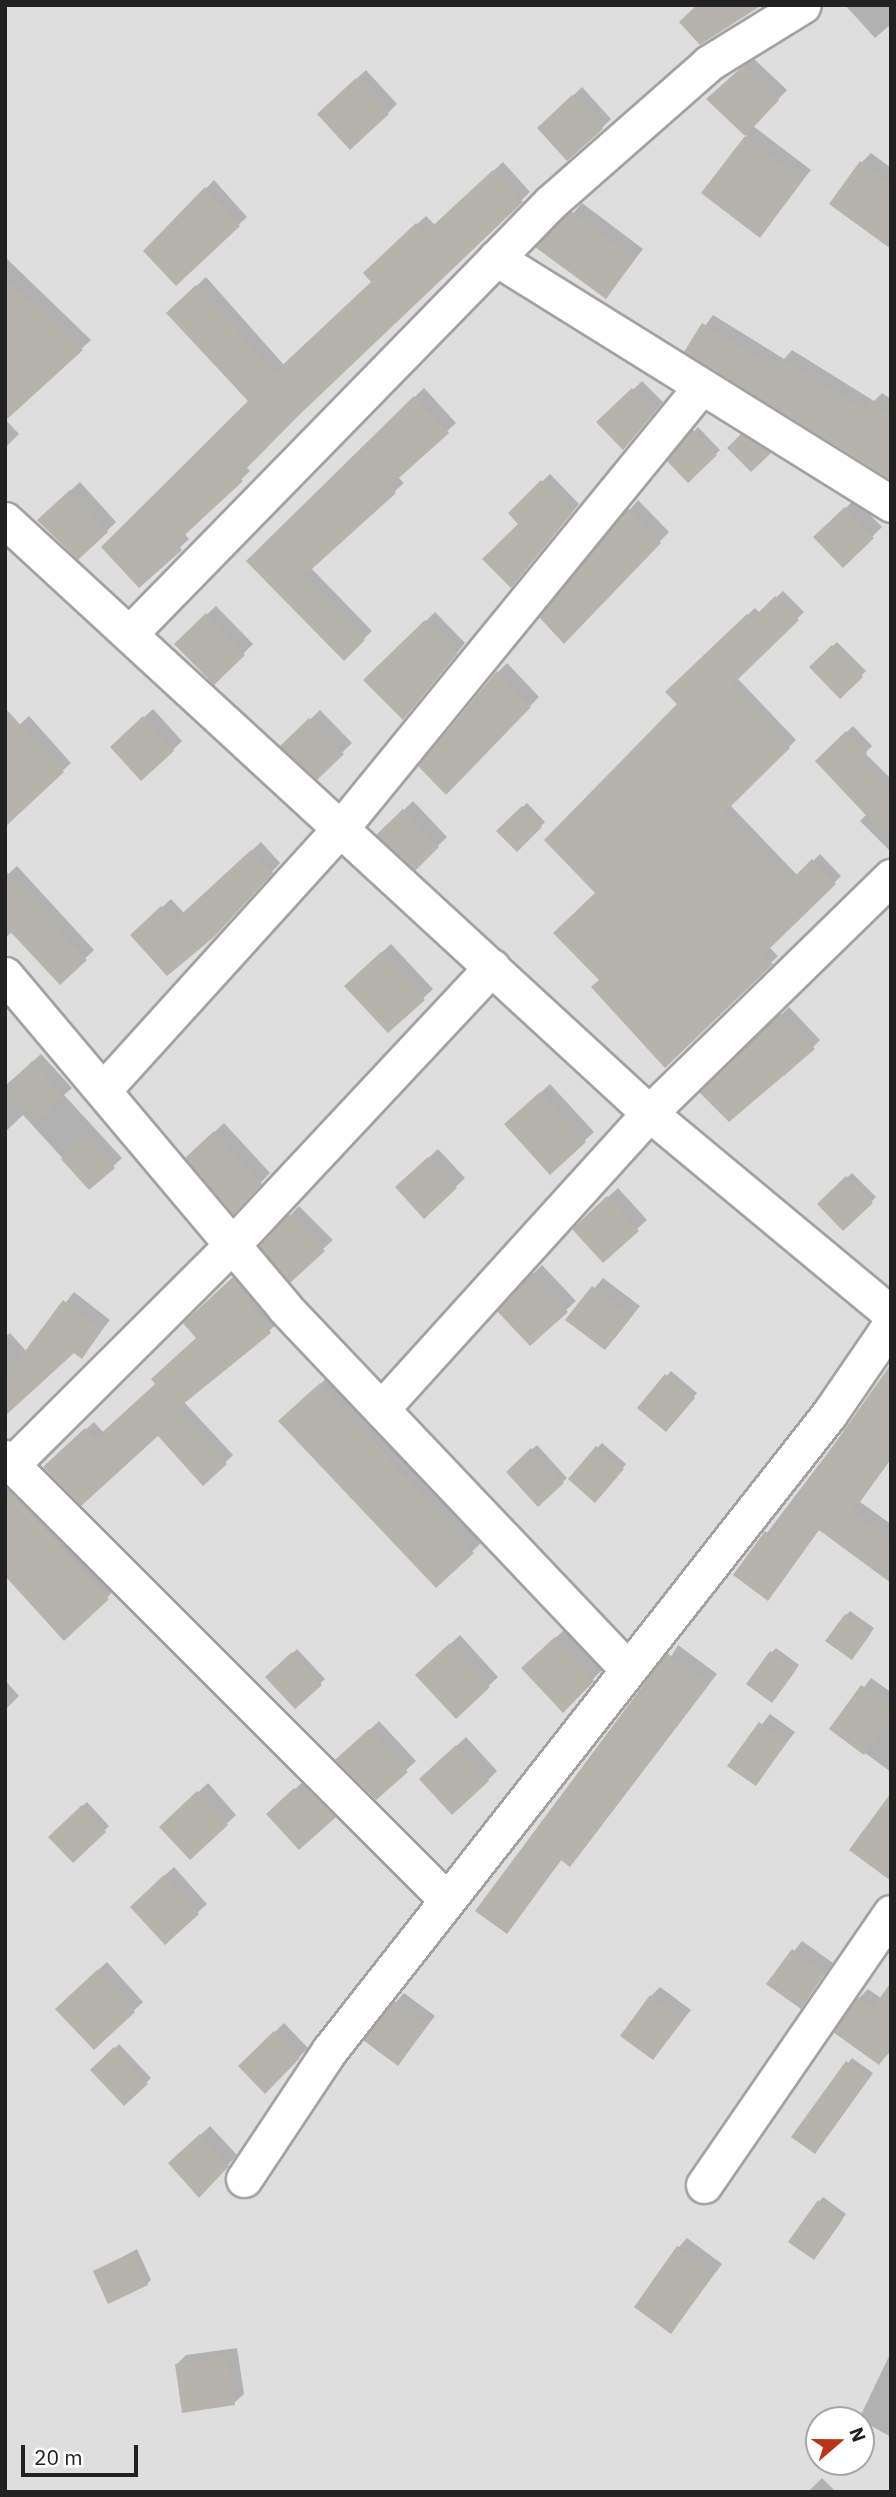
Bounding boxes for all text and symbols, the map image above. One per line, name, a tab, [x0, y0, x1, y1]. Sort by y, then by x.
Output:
north arrow	[805, 2406, 875, 2476]
text: N	[844, 2424, 871, 2445]
scale bar	[24, 2430, 142, 2474]
text: 20 m	[34, 2443, 83, 2471]

